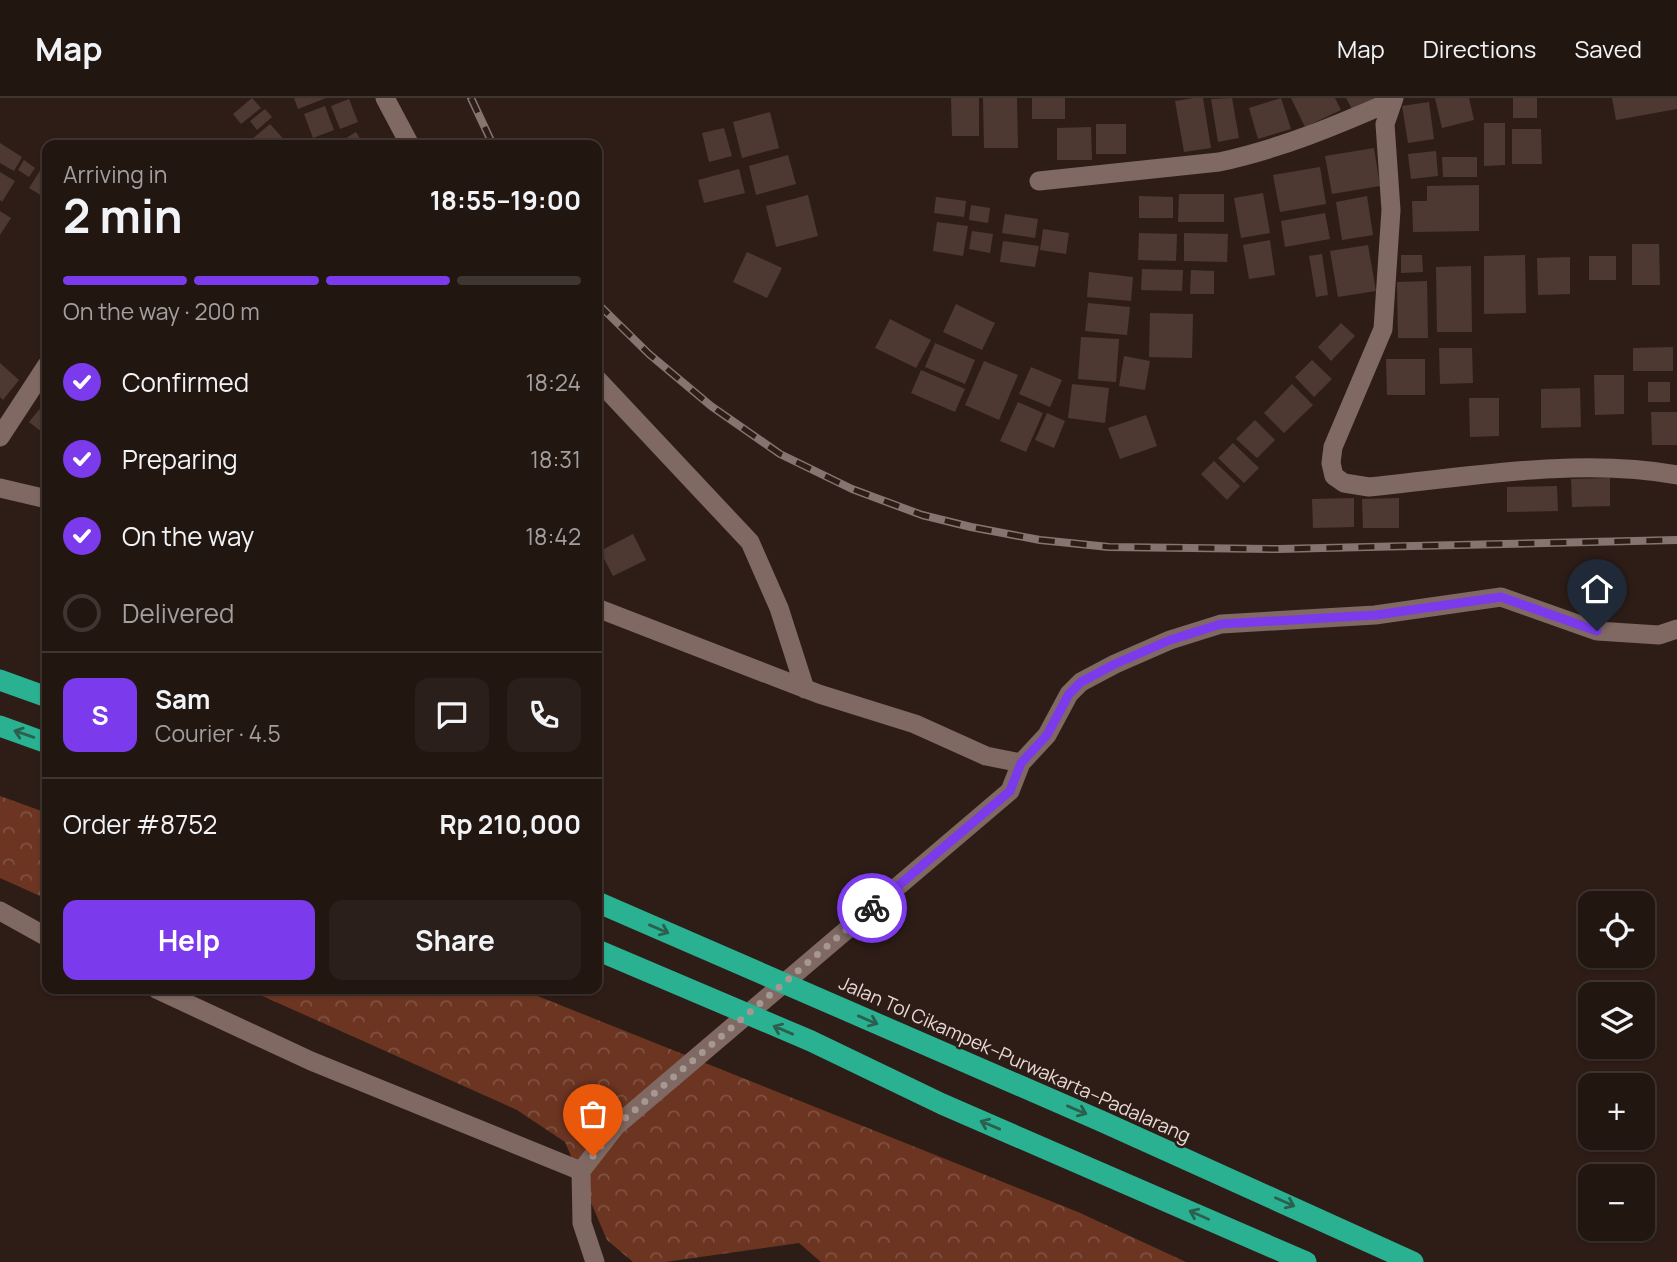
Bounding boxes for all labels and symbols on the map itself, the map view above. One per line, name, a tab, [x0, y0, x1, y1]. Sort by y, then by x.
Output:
pin	[1567, 559, 1627, 631]
one-way arrow	[13, 727, 35, 739]
courier	[837, 873, 907, 943]
one-way arrow	[648, 923, 670, 936]
street label: Jalan Tol Cikampek–Purwakarta–Padalarang	[835, 969, 1195, 1149]
one-way arrow	[857, 1014, 878, 1027]
one-way arrow	[773, 1022, 795, 1035]
pin	[563, 1084, 623, 1156]
one-way arrow	[1066, 1104, 1087, 1117]
one-way arrow	[980, 1118, 1001, 1131]
one-way arrow	[1274, 1196, 1295, 1209]
one-way arrow	[1189, 1208, 1210, 1221]

